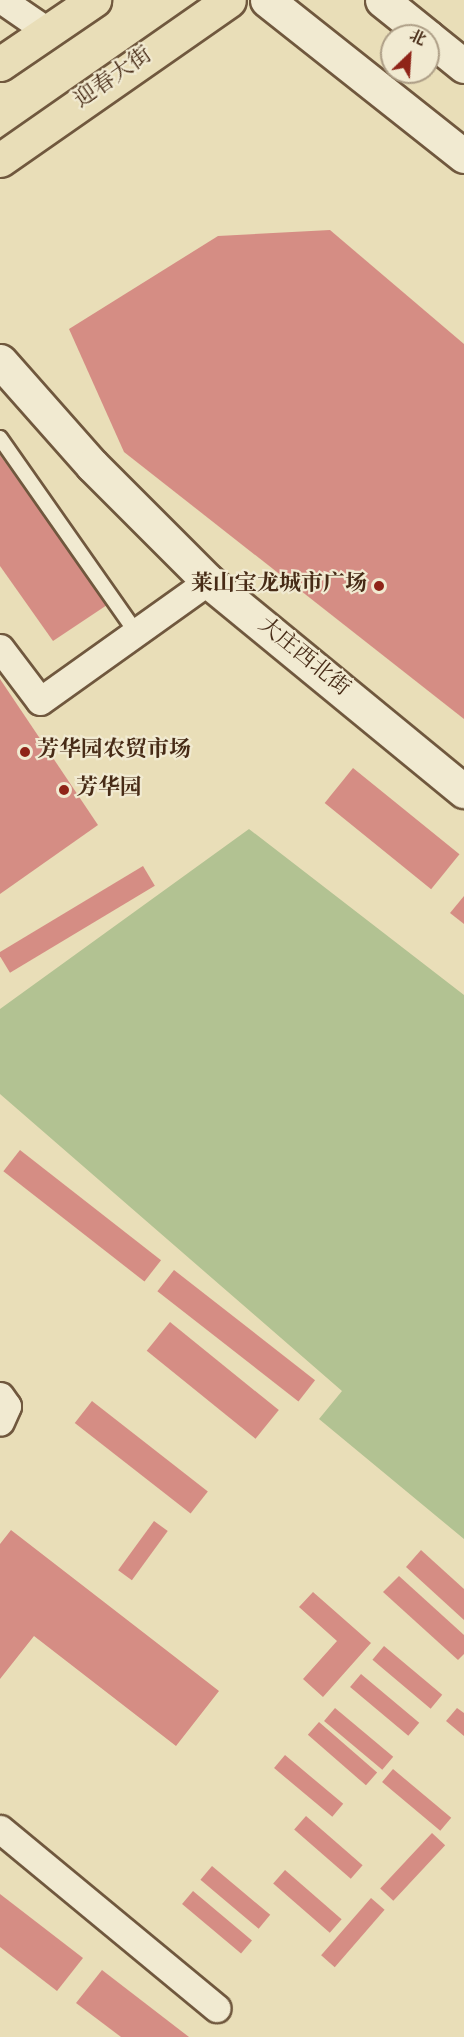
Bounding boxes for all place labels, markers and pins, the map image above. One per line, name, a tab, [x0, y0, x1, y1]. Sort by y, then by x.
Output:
place label: 莱山宝龙城市广场	[191, 573, 367, 599]
marker: 莱山宝龙城市广场	[372, 579, 386, 593]
place label: 芳华园农贸市场	[37, 739, 191, 765]
marker: 芳华园农贸市场	[18, 745, 32, 759]
place label: 芳华园	[76, 777, 142, 803]
marker: 芳华园	[57, 783, 71, 797]

